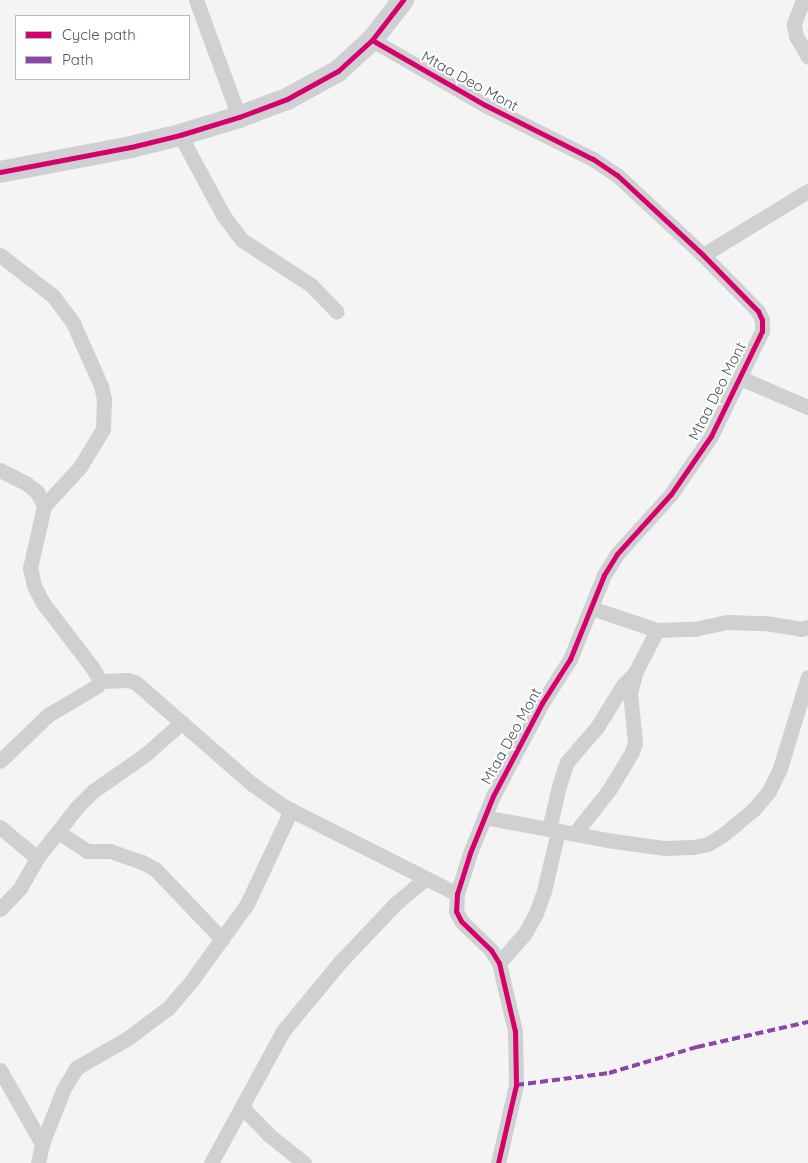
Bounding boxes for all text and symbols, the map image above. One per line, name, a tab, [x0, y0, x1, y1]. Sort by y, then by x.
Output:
legend	[15, 15, 190, 80]
text: Cycle path	[62, 25, 136, 44]
street label: Mtaa Deo Mont	[419, 47, 521, 115]
text: Path	[62, 50, 94, 69]
street label: Mtaa Deo Mont	[685, 339, 749, 443]
street label: Mtaa Deo Mont	[477, 685, 545, 787]

